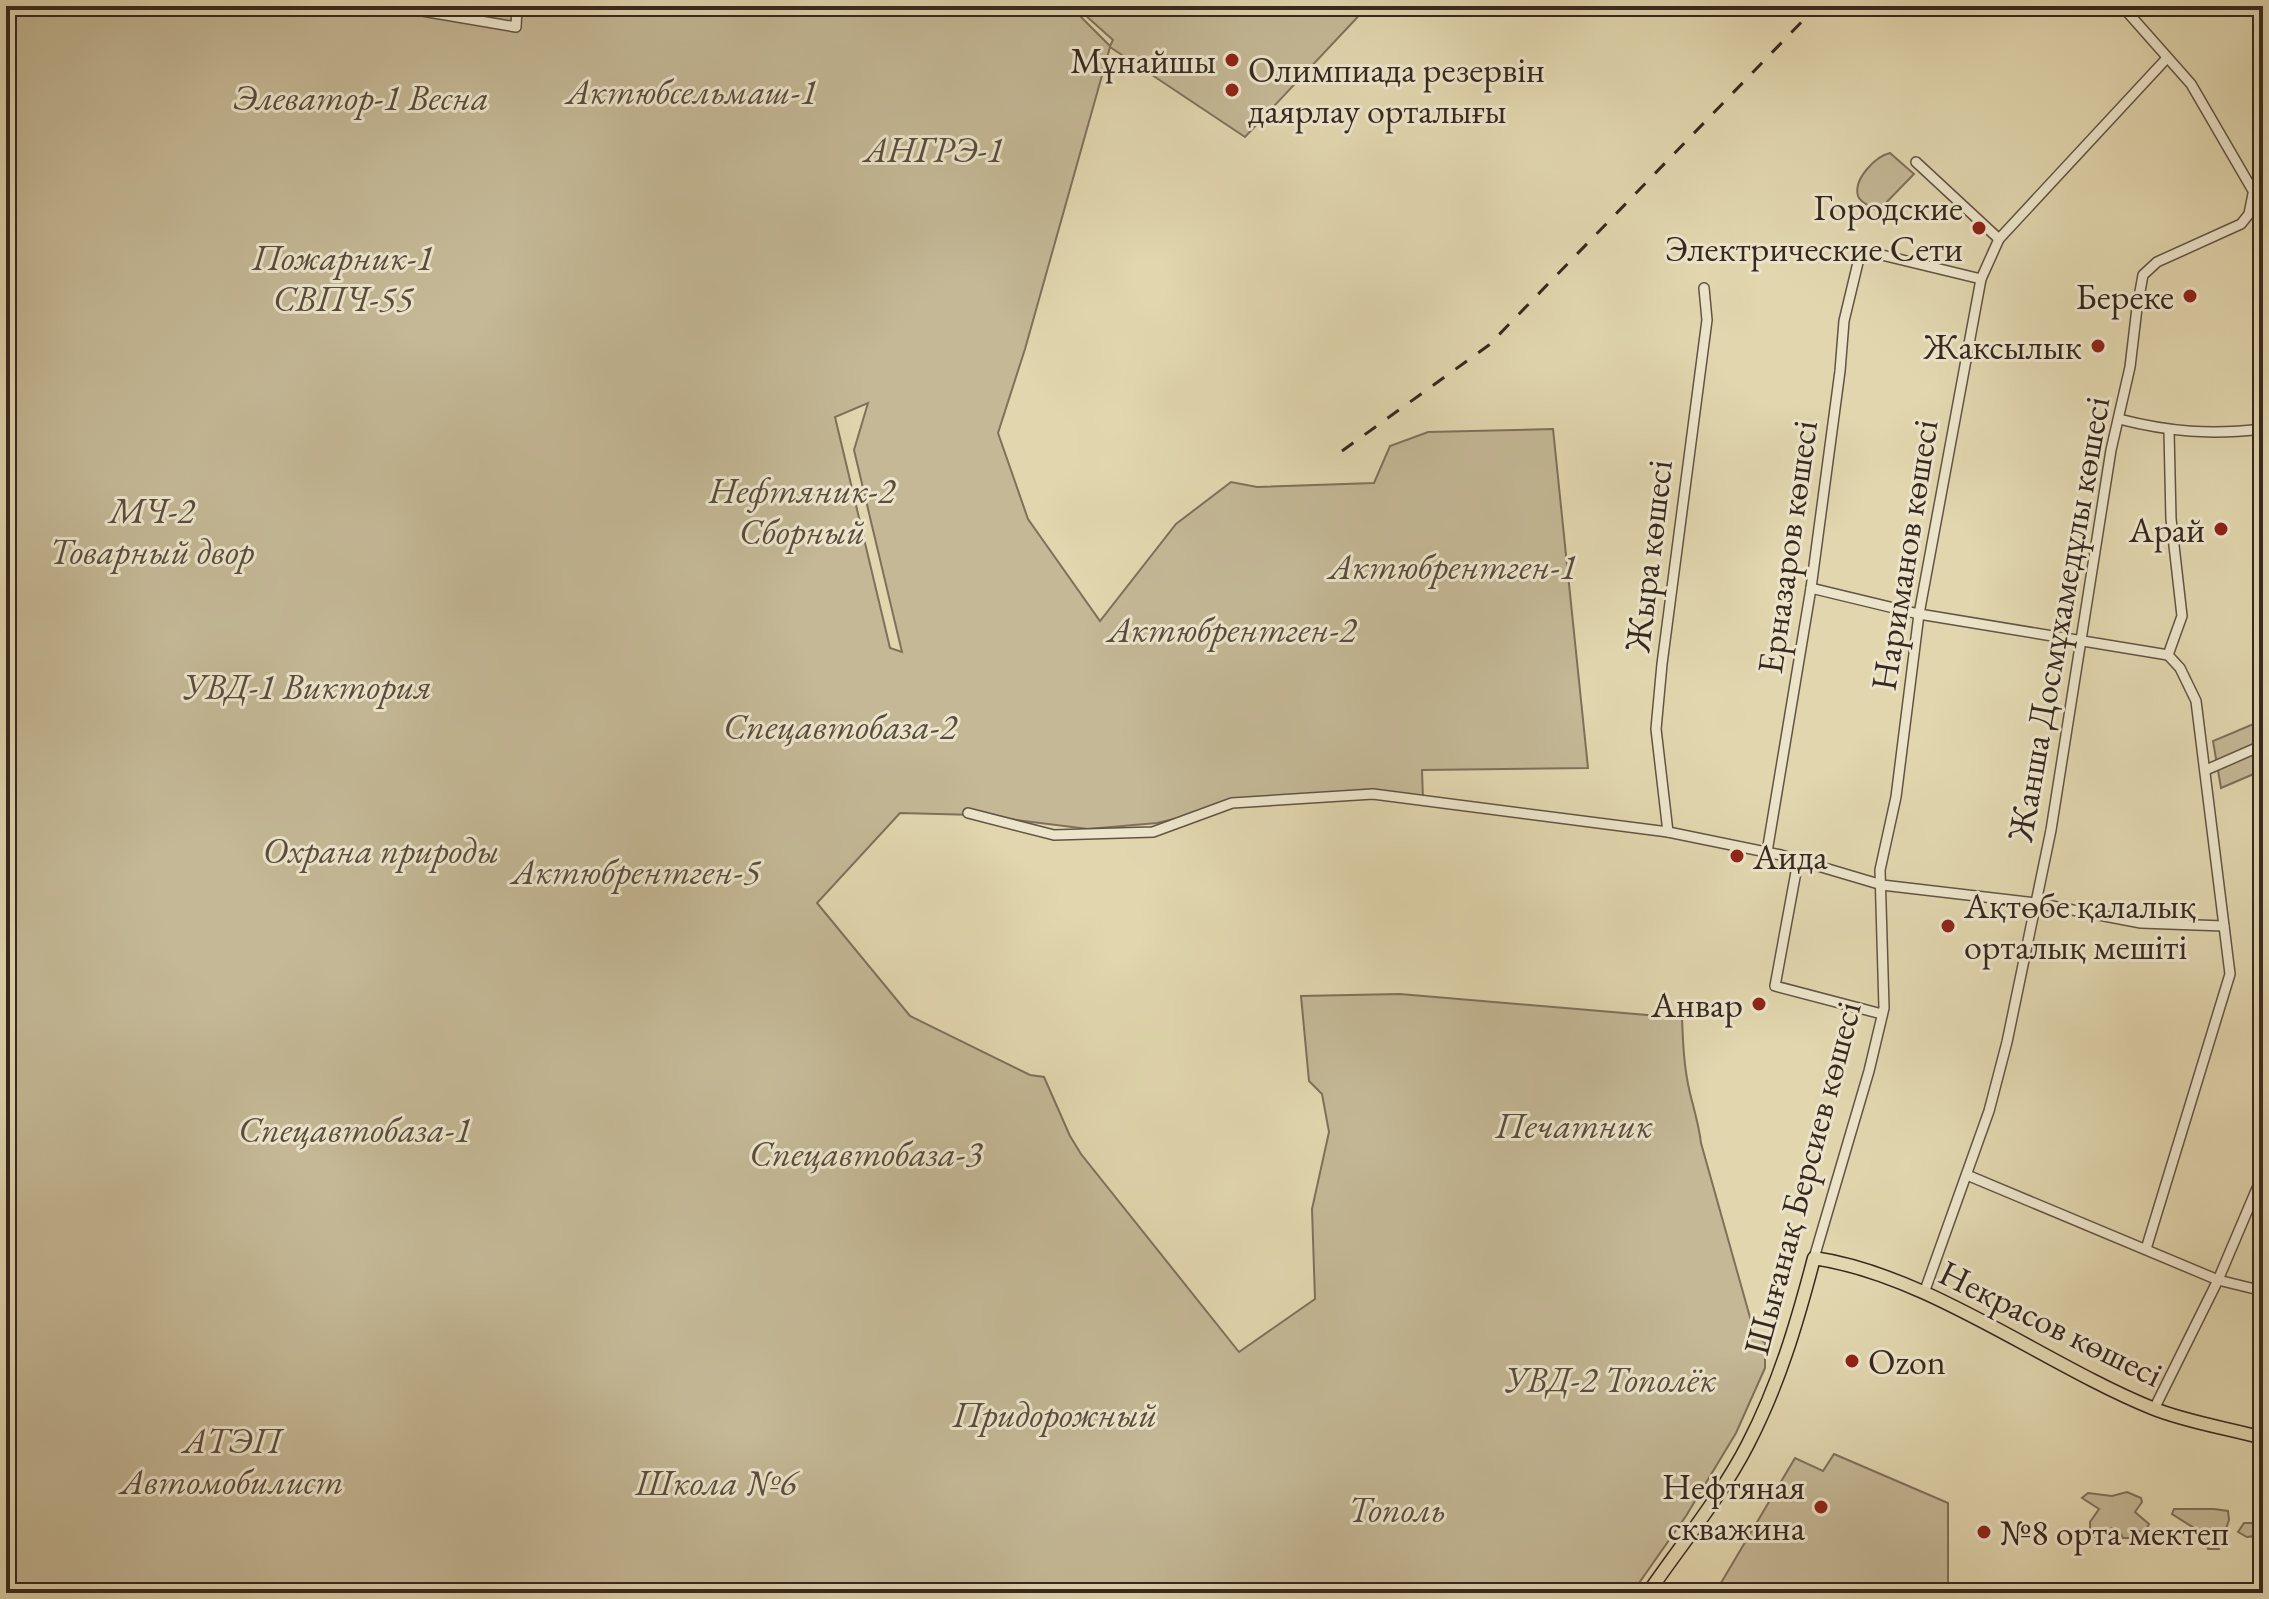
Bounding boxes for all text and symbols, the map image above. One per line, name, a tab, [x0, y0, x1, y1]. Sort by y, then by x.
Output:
place label: Мұнайшы	[1070, 37, 1216, 84]
place label: Олимпиада резервін даярлау орталығы	[1248, 46, 1545, 134]
marker: Мұнайшы	[1223, 51, 1241, 69]
park label: Актюбсельмаш-1	[564, 68, 817, 115]
park label: Элеватор-1 Весна	[233, 74, 489, 121]
marker: Олимпиада резервін даярлау орталығы	[1223, 81, 1241, 99]
park label: АНГРЭ-1	[861, 126, 1004, 173]
place label: Городские Электрические Сети	[1665, 184, 1963, 272]
marker: Городские Электрические Сети	[1970, 219, 1988, 237]
park label: Пожарник-1 СВПЧ-55	[251, 234, 434, 322]
place label: Береке	[2076, 273, 2174, 320]
marker: Береке	[2181, 287, 2199, 305]
place label: Жаксылык	[1922, 323, 2082, 370]
marker: Жаксылык	[2089, 337, 2107, 355]
street label: Жанша Досмұхамедұлы көшесі	[1996, 393, 2120, 846]
street label: Нариманов көшесі	[1859, 416, 1949, 694]
street label: Ерназаров көшесі	[1746, 417, 1828, 677]
street label: Жыра көшесі	[1613, 457, 1683, 656]
park label: Нефтяник-2 Сборный	[708, 467, 897, 555]
park label: МЧ-2 Товарный двор	[50, 487, 255, 575]
place label: Арай	[2128, 506, 2205, 553]
marker: Арай	[2212, 520, 2230, 538]
park label: Актюбрентген-1	[1326, 543, 1577, 590]
park label: Актюбрентген-2	[1105, 606, 1358, 653]
park label: УВД-1 Виктория	[182, 663, 432, 710]
park label: Спецавтобаза-2	[723, 703, 958, 750]
park label: Охрана природы	[263, 827, 499, 874]
place label: Аида	[1752, 833, 1828, 880]
marker: Аида	[1728, 847, 1746, 865]
park label: Актюбрентген-5	[509, 848, 762, 895]
place label: Ақтөбе қалалық орталық мешіті	[1963, 882, 2196, 970]
marker: Ақтөбе қалалық орталық мешіті	[1939, 917, 1957, 935]
place label: Анвар	[1650, 981, 1743, 1028]
marker: Анвар	[1750, 995, 1768, 1013]
street label: Шығанақ Берсиев көшесі	[1732, 996, 1872, 1360]
park label: Печатник	[1495, 1102, 1653, 1149]
park label: Спецавтобаза-1	[238, 1106, 472, 1153]
park label: Спецавтобаза-3	[749, 1130, 983, 1177]
street label: Некрасов көшесі	[1931, 1249, 2171, 1398]
place label: Ozon	[1868, 1338, 1946, 1385]
marker: Ozon	[1843, 1352, 1861, 1370]
park label: УВД-2 Тополёк	[1504, 1356, 1717, 1403]
park label: Придорожный	[952, 1391, 1157, 1438]
park label: АТЭП Автомобилист	[118, 1417, 343, 1505]
park label: Школа №6	[634, 1459, 801, 1506]
place label: Нефтяная скважина	[1662, 1463, 1806, 1551]
park label: Тополь	[1348, 1486, 1446, 1533]
marker: Нефтяная скважина	[1812, 1498, 1830, 1516]
place label: №8 орта мектеп	[2000, 1509, 2229, 1556]
marker: №8 орта мектеп	[1975, 1523, 1993, 1541]

